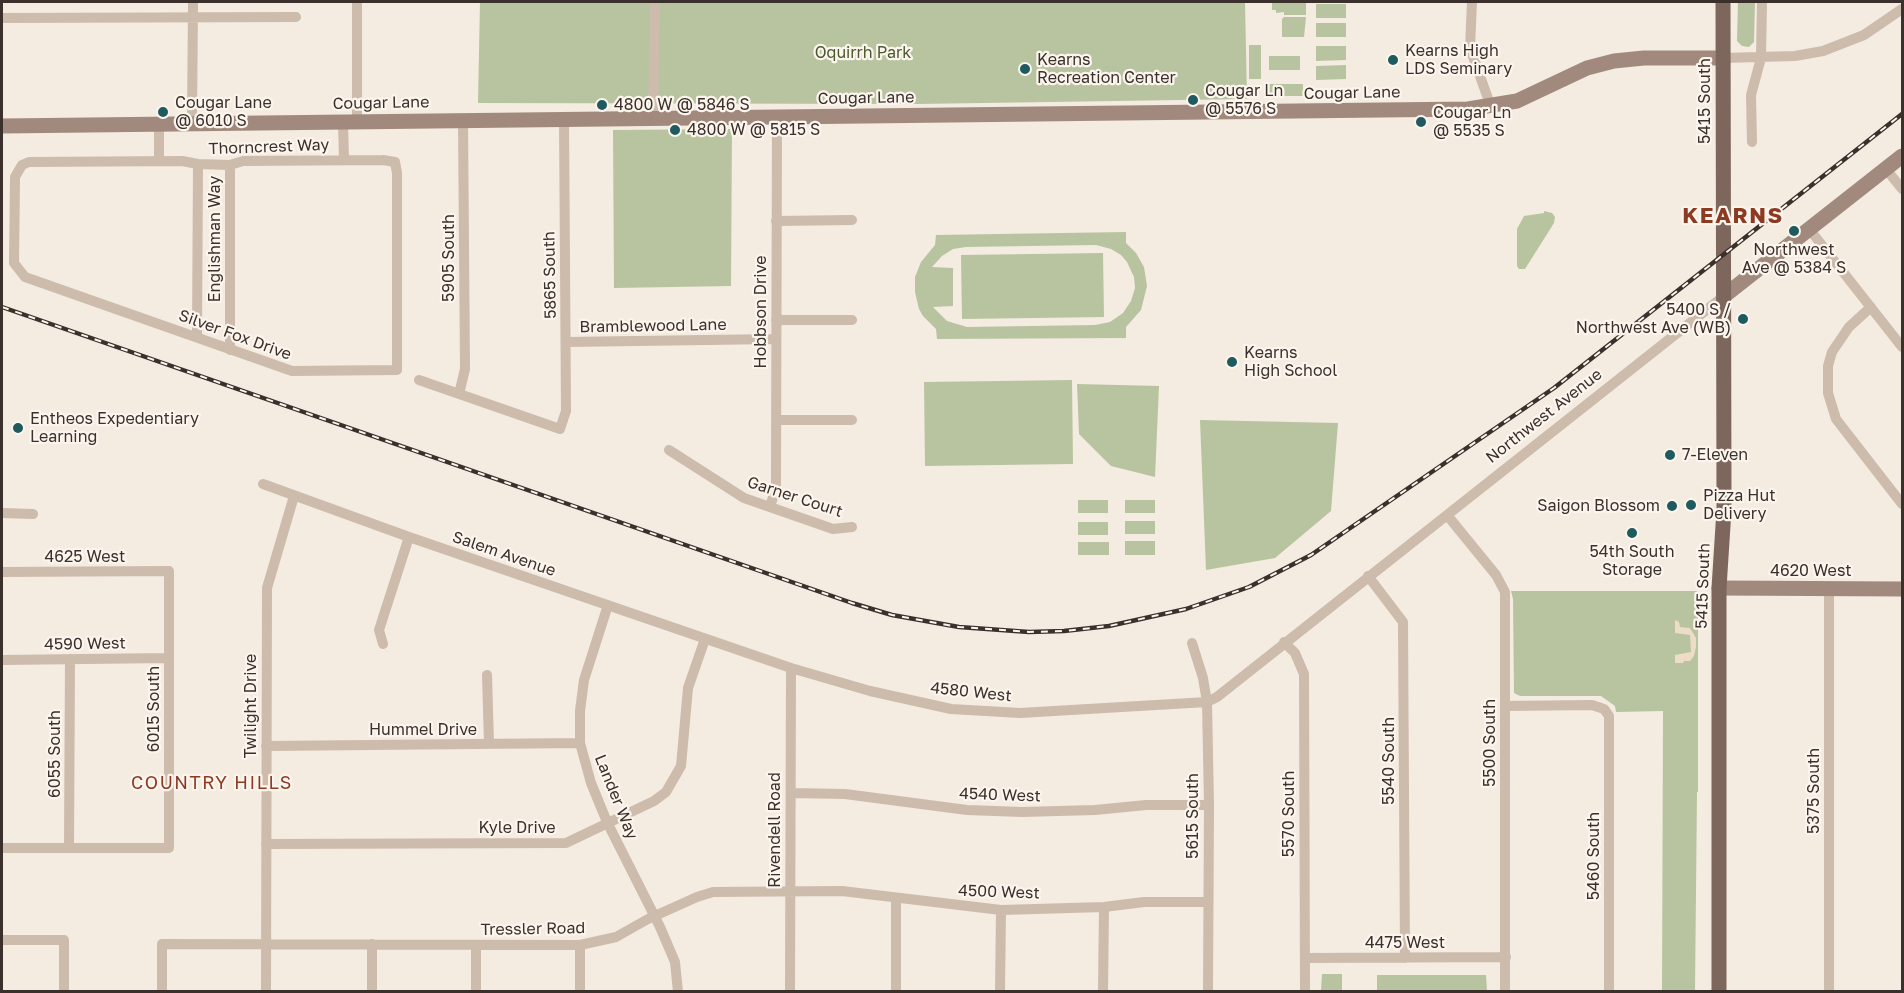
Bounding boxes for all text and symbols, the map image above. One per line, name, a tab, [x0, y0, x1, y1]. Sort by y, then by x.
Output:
place label: Kearns High LDS Seminary	[1405, 41, 1512, 79]
park label: Oquirrh Park	[815, 43, 911, 63]
place label: Kearns Recreation Center	[1037, 50, 1176, 88]
marker: Kearns High LDS Seminary	[1386, 53, 1400, 67]
street label: 5415 South	[1695, 58, 1715, 144]
marker: Kearns Recreation Center	[1018, 62, 1032, 76]
place label: Cougar Ln @ 5576 S	[1205, 81, 1283, 119]
street label: Cougar Lane	[1303, 83, 1401, 103]
street label: Cougar Lane	[817, 88, 915, 108]
place label: Cougar Lane @ 6010 S	[175, 93, 272, 131]
street label: Cougar Lane	[332, 93, 430, 113]
marker: Cougar Ln @ 5576 S	[1186, 93, 1200, 107]
place label: 4800 W @ 5846 S	[614, 95, 750, 115]
marker: 4800 W @ 5846 S	[595, 98, 609, 112]
place label: Cougar Ln @ 5535 S	[1433, 103, 1511, 141]
marker: Cougar Lane @ 6010 S	[156, 105, 170, 119]
marker: Cougar Ln @ 5535 S	[1414, 115, 1428, 129]
place label: 4800 W @ 5815 S	[687, 120, 820, 140]
marker: 4800 W @ 5815 S	[668, 123, 682, 137]
street label: Thorncrest Way	[208, 135, 330, 159]
street label: Englishman Way	[205, 176, 225, 302]
district label: KEARNS	[1682, 203, 1784, 229]
street label: 5905 South	[439, 214, 459, 302]
marker: Northwest Ave @ 5384 S	[1787, 224, 1801, 238]
street label: 5865 South	[540, 231, 560, 319]
place label: Northwest Ave @ 5384 S	[1742, 240, 1846, 278]
street label: Hobbson Drive	[751, 255, 771, 369]
place label: 5400 S / Northwest Ave (WB)	[1576, 300, 1731, 338]
street label: Silver Fox Drive	[176, 306, 294, 364]
marker: 5400 S / Northwest Ave (WB)	[1736, 312, 1750, 326]
street label: Bramblewood Lane	[579, 315, 727, 337]
place label: Kearns High School	[1244, 343, 1337, 381]
marker: Kearns High School	[1225, 355, 1239, 369]
street label: Northwest Avenue	[1482, 365, 1606, 467]
place label: Entheos Expedentiary Learning	[30, 409, 199, 447]
marker: Entheos Expedentiary Learning	[11, 421, 25, 435]
place label: 7-Eleven	[1682, 445, 1748, 465]
marker: 7-Eleven	[1663, 448, 1677, 462]
street label: Garner Court	[745, 473, 845, 521]
place label: Pizza Hut Delivery	[1703, 486, 1776, 524]
place label: Saigon Blossom	[1537, 496, 1660, 516]
marker: Pizza Hut Delivery	[1684, 498, 1698, 512]
marker: Saigon Blossom	[1665, 499, 1679, 513]
marker: 54th South Storage	[1625, 526, 1639, 540]
street label: Salem Avenue	[450, 527, 558, 581]
place label: 54th South Storage	[1589, 542, 1675, 580]
street label: 5415 South	[1692, 543, 1714, 629]
street label: 4625 West	[45, 547, 125, 567]
street label: 4620 West	[1770, 561, 1852, 581]
street label: 4590 West	[44, 634, 126, 654]
street label: Twilight Drive	[241, 654, 261, 758]
street label: 6015 South	[144, 666, 164, 752]
street label: 4580 West	[929, 678, 1013, 706]
street label: 5500 South	[1480, 699, 1500, 787]
street label: 6055 South	[45, 710, 65, 798]
street label: 5540 South	[1379, 717, 1399, 805]
street label: Hummel Drive	[369, 720, 477, 740]
street label: 5375 South	[1804, 748, 1824, 834]
street label: Lander Way	[590, 752, 642, 842]
street label: 5570 South	[1279, 771, 1299, 857]
district label: COUNTRY HILLS	[131, 772, 293, 794]
street label: Rivendell Road	[765, 772, 785, 888]
street label: 5615 South	[1183, 773, 1203, 859]
street label: 4540 West	[959, 784, 1041, 806]
street label: 5460 South	[1584, 812, 1604, 900]
street label: Kyle Drive	[478, 818, 556, 838]
street label: 4500 West	[958, 881, 1040, 903]
street label: Tressler Road	[481, 918, 585, 940]
street label: 4475 West	[1365, 933, 1445, 953]

